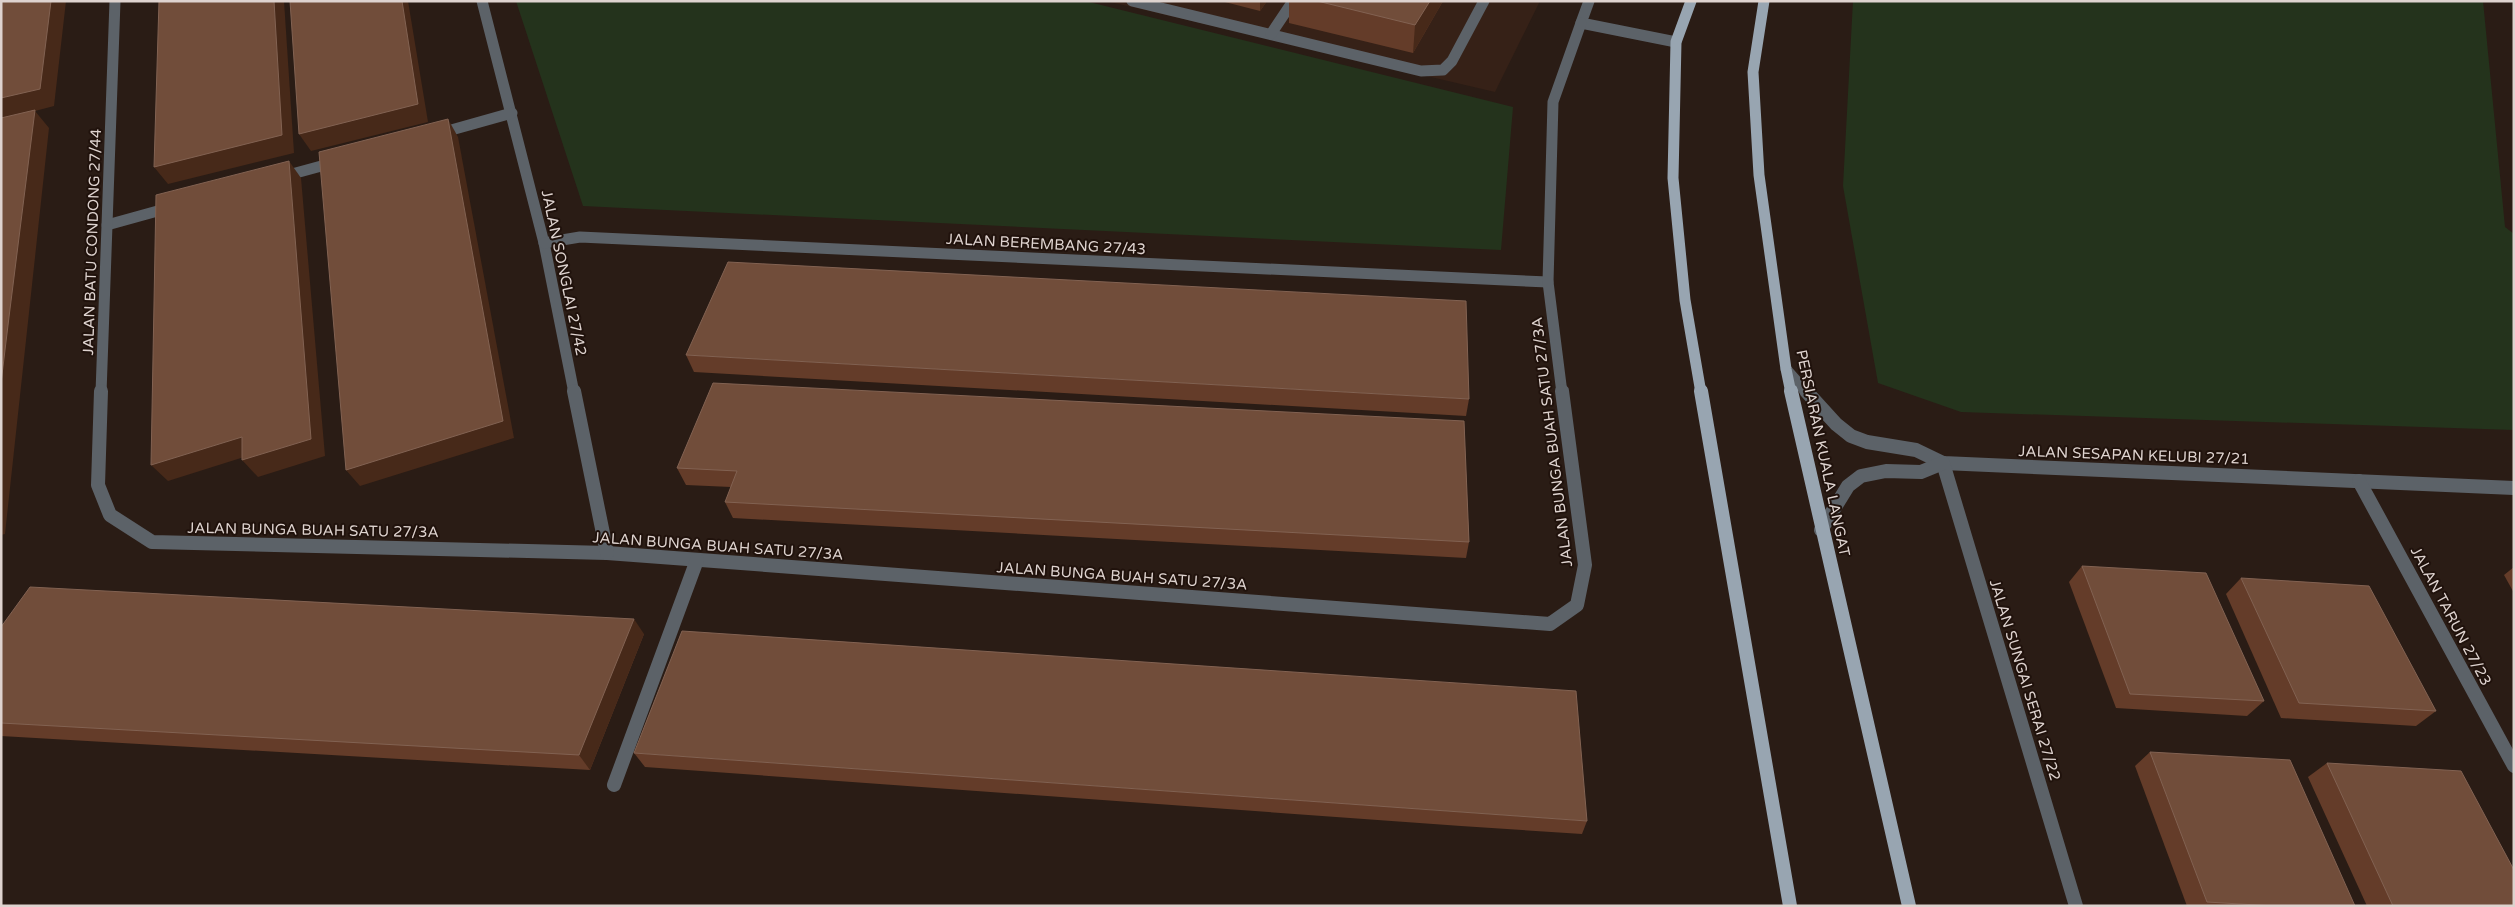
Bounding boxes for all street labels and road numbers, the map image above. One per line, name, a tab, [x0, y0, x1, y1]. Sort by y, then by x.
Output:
street label: JALAN BATU CONDONG 27/44	[79, 128, 105, 356]
street label: JALAN SONGLAI 27/42	[538, 188, 590, 358]
street label: JALAN BEREMBANG 27/43	[946, 230, 1146, 258]
street label: JALAN BUNGA BUAH SATU 27/3A	[1528, 316, 1576, 568]
street label: PERSIARAN KUALA LANGAT	[1792, 348, 1854, 558]
street label: JALAN SESAPAN KELUBI 27/21	[2018, 442, 2250, 468]
street label: JALAN BUNGA BUAH SATU 27/3A	[187, 519, 439, 541]
street label: JALAN BUNGA BUAH SATU 27/3A	[592, 528, 844, 564]
street label: JALAN TARUN 27/23	[2407, 543, 2495, 689]
street label: JALAN BUNGA BUAH SATU 27/3A	[996, 558, 1248, 594]
street label: JALAN SUNGAI SERAI 27/22	[1986, 577, 2064, 783]

